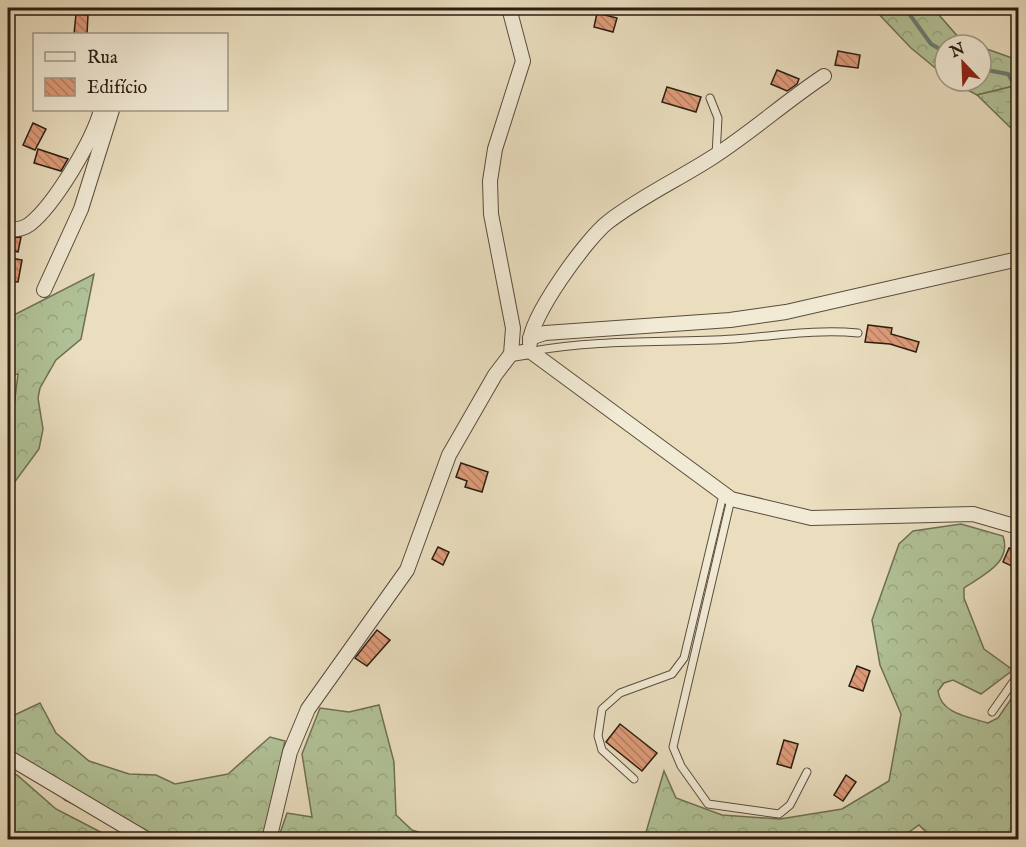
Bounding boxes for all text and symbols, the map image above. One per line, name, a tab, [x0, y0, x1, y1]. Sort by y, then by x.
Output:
legend	[33, 33, 228, 111]
north arrow	[933, 33, 993, 93]
text: N	[947, 39, 968, 63]
text: Rua	[87, 47, 118, 70]
text: Edifício	[87, 77, 148, 100]

